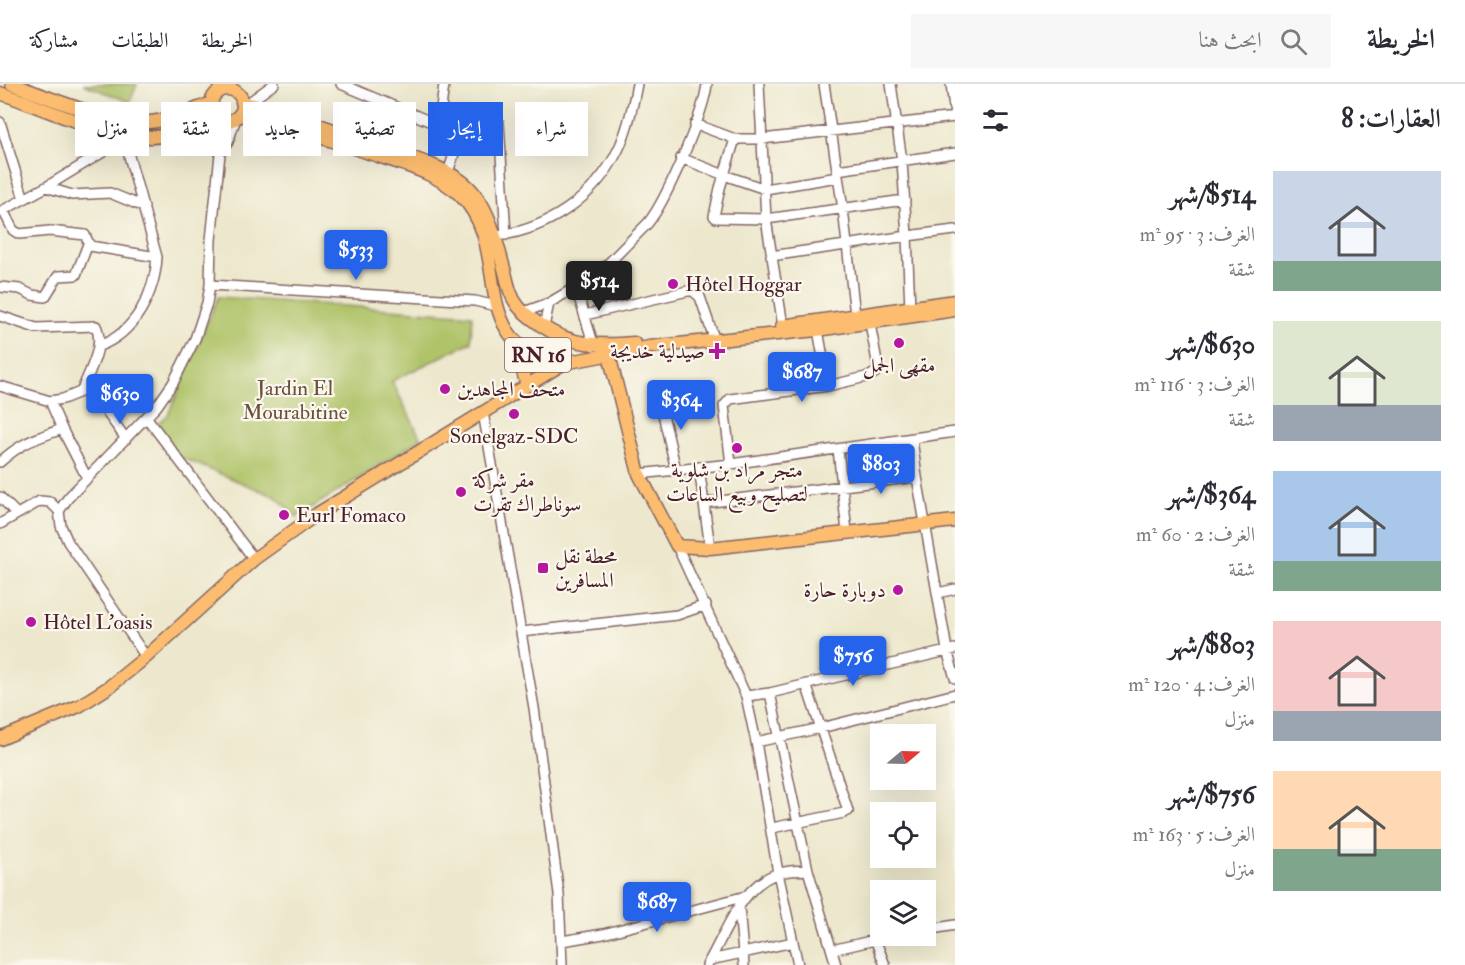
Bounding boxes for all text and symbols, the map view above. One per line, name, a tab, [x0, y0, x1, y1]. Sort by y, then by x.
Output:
search box	[911, 14, 1331, 68]
text: الخريطة	[1367, 22, 1435, 57]
icon: search	[1277, 25, 1310, 58]
text: ابحث هنا	[1199, 26, 1262, 54]
text: مشاركة	[30, 27, 78, 54]
text: الطبقات	[111, 27, 168, 54]
text: الخريطة	[201, 27, 253, 54]
chip: منزل	[75, 102, 149, 156]
chip: شقة	[161, 102, 231, 156]
chip: جديد	[243, 102, 321, 156]
chip: تصفية	[333, 102, 416, 156]
chip: إيجار	[428, 102, 503, 156]
chip: شراء	[515, 102, 588, 156]
text: العقارات: 8	[1341, 103, 1441, 135]
icon: filters	[979, 104, 1012, 137]
text: $514/شهر	[1169, 179, 1255, 211]
icon: home	[1321, 195, 1393, 267]
text: الغرف: 3 · 95 m²	[1140, 222, 1255, 247]
pin: $533	[320, 230, 392, 281]
text: $533	[338, 237, 374, 262]
text: شقة	[1229, 257, 1255, 282]
pin: $514	[563, 261, 635, 312]
text: $514	[580, 268, 618, 293]
place label: Hôtel Hoggar	[685, 271, 802, 298]
marker: Hôtel Hoggar	[666, 277, 680, 291]
text: $630/شهر	[1167, 329, 1255, 361]
marker: مقهى الجمل	[892, 336, 906, 350]
road number: RN 16	[505, 338, 571, 372]
place label: صيدلية خديجة	[610, 338, 705, 365]
marker: صيدلية خديجة	[710, 344, 724, 358]
icon: home	[1321, 345, 1393, 417]
pin: $687	[766, 352, 838, 403]
place label: مقهى الجمل	[863, 352, 935, 380]
text: $687	[782, 359, 822, 384]
text: الغرف: 3 · 116 m²	[1134, 372, 1255, 397]
pin: $630	[84, 374, 156, 425]
park label: Jardin El Mourabitine	[242, 375, 348, 426]
place label: متحف المجاهدين	[457, 376, 566, 403]
pin: $364	[645, 380, 717, 431]
text: $630	[100, 381, 140, 406]
marker: متحف المجاهدين	[438, 382, 452, 396]
text: $364	[661, 387, 701, 412]
marker: Sonelgaz-SDC	[507, 407, 521, 421]
text: شقة	[1229, 407, 1255, 432]
place label: Sonelgaz-SDC	[450, 423, 578, 450]
marker: متجر مراد بن شلوية لتصليح وبيع الساعات	[730, 441, 744, 455]
pin: $803	[845, 444, 917, 495]
text: $803	[862, 451, 900, 476]
place label: متجر مراد بن شلوية لتصليح وبيع الساعات	[666, 457, 808, 513]
place label: مقر شركة سوناطراك تقرت	[472, 467, 581, 518]
text: $364/شهر	[1167, 479, 1255, 511]
marker: مقر شركة سوناطراك تقرت	[454, 485, 468, 499]
icon: home	[1321, 495, 1393, 567]
place label: Eurl Fomaco	[296, 502, 406, 529]
marker: Eurl Fomaco	[277, 508, 291, 522]
text: الغرف: 2 · 60 m²	[1136, 522, 1255, 547]
place label: محطة نقل المسافرين	[555, 543, 617, 594]
text: شقة	[1229, 557, 1255, 582]
marker: محطة نقل المسافرين	[536, 561, 550, 575]
place label: دوبارة حارة	[803, 577, 886, 604]
marker: دوبارة حارة	[891, 583, 905, 597]
place label: Hôtel L'oasis	[43, 609, 152, 636]
marker: Hôtel L'oasis	[24, 615, 38, 629]
text: $803/شهر	[1168, 629, 1255, 661]
pin: $756	[817, 636, 889, 687]
text: $756	[833, 643, 873, 668]
icon: home	[1321, 645, 1393, 717]
text: الغرف: 4 · 120 m²	[1128, 672, 1255, 697]
text: منزل	[1224, 707, 1255, 732]
north arrow	[870, 724, 936, 790]
map controls	[870, 724, 936, 946]
text: $756/شهر	[1167, 779, 1255, 811]
icon: home	[1321, 795, 1393, 867]
button: locate	[870, 802, 936, 868]
text: الغرف: 5 · 163 m²	[1133, 822, 1255, 847]
text: منزل	[1224, 857, 1255, 882]
button: layers	[870, 880, 936, 946]
pin: $687	[621, 882, 693, 933]
text: $687	[637, 889, 677, 914]

